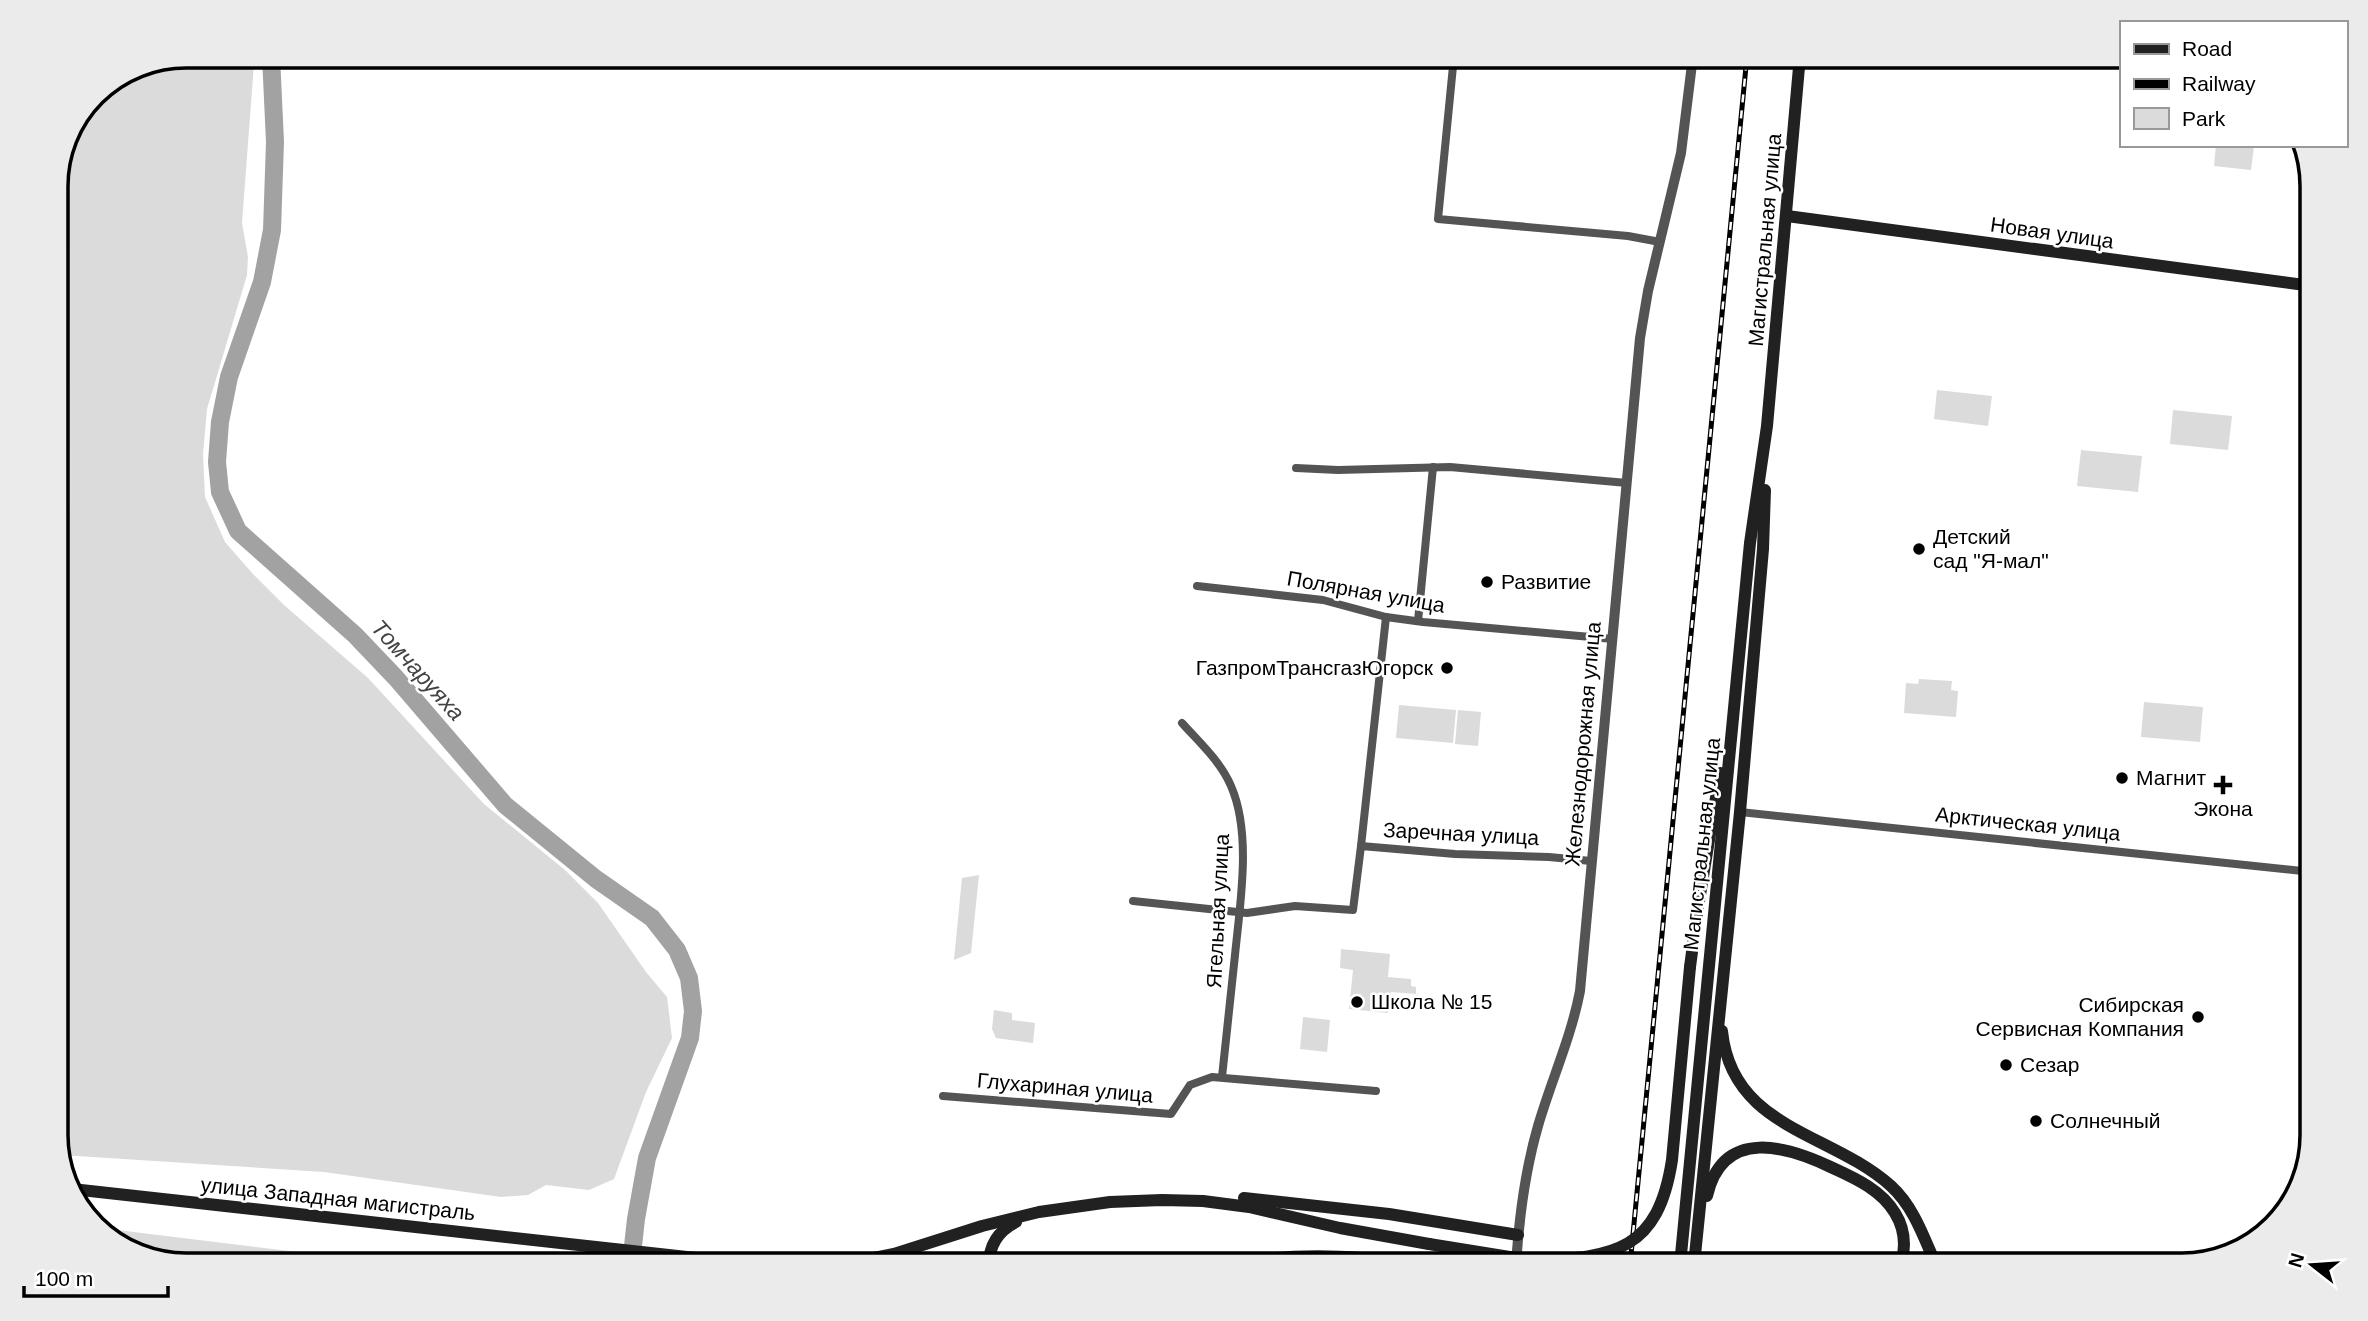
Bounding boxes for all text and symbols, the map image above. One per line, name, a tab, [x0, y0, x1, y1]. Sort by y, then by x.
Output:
legend	[2120, 21, 2347, 147]
text: Road	[2182, 37, 2232, 60]
text: Railway	[2182, 72, 2256, 95]
text: Park	[2182, 107, 2226, 130]
street label: Магистральная улица	[1744, 132, 1785, 347]
street label: Новая улица	[1989, 212, 2116, 253]
place label: Детский сад "Я-мал"	[1933, 525, 2049, 572]
marker: Детский сад "Я-мал"	[1911, 541, 1927, 557]
street label: Полярная улица	[1285, 566, 1447, 617]
place label: Развитие	[1501, 570, 1591, 593]
marker: Развитие	[1479, 574, 1495, 590]
water label: Томчаруяха	[366, 614, 470, 726]
street label: Железнодорожная улица	[1560, 620, 1605, 867]
place label: ГазпромТрансгазЮгорск	[1196, 656, 1434, 679]
marker: ГазпромТрансгазЮгорск	[1439, 660, 1455, 676]
street label: Магистральная улица	[1679, 736, 1724, 951]
place label: Магнит	[2136, 766, 2206, 789]
marker: Магнит	[2114, 770, 2130, 786]
marker: Экона	[2215, 777, 2231, 793]
place label: Экона	[2193, 797, 2253, 820]
street label: Арктическая улица	[1934, 802, 2122, 845]
street label: Заречная улица	[1382, 818, 1540, 849]
street label: Ягельная улица	[1202, 833, 1233, 989]
place label: Школа № 15	[1371, 990, 1492, 1013]
place label: Сибирская Сервисная Компания	[1976, 993, 2184, 1040]
marker: Школа № 15	[1349, 994, 1365, 1010]
marker: Сибирская Сервисная Компания	[2190, 1009, 2206, 1025]
place label: Сезар	[2020, 1053, 2079, 1076]
marker: Сезар	[1998, 1057, 2014, 1073]
street label: Глухариная улица	[976, 1068, 1154, 1107]
place label: Солнечный	[2050, 1109, 2161, 1132]
marker: Солнечный	[2028, 1113, 2044, 1129]
street label: улица Западная магистраль	[200, 1173, 476, 1224]
north arrow	[2277, 1230, 2347, 1300]
text: N	[2284, 1251, 2308, 1270]
scale bar	[24, 1254, 168, 1298]
text: 100 m	[35, 1267, 93, 1290]

